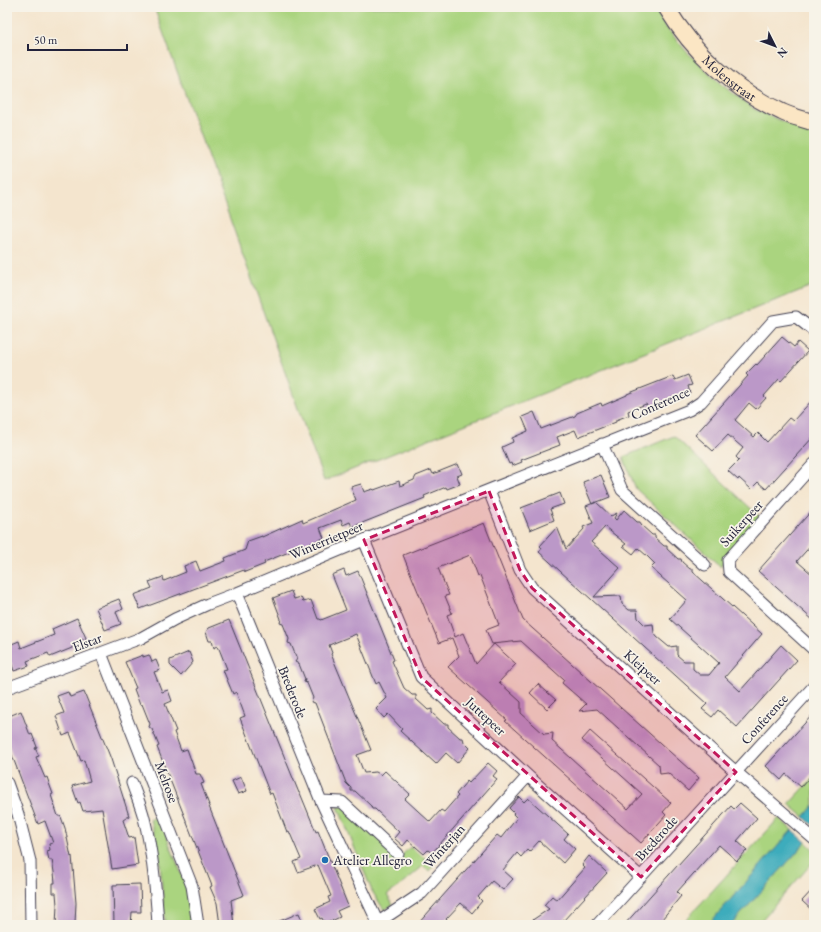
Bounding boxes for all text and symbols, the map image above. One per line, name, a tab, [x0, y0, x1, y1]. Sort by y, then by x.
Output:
scale bar	[28, 26, 127, 52]
north arrow	[755, 26, 795, 66]
text: 50 m	[34, 32, 58, 48]
text: N	[774, 45, 791, 61]
street label: Molenstraat	[699, 51, 760, 106]
street label: Conference	[628, 382, 693, 424]
street label: Suikerpeer	[715, 496, 767, 550]
street label: Winterrietpeer	[286, 516, 366, 564]
street label: Elstar	[70, 628, 105, 656]
street label: Kleipeer	[620, 645, 666, 689]
street label: Brederode	[274, 663, 312, 721]
street label: Conference	[736, 689, 792, 748]
street label: Juttepeer	[461, 692, 510, 740]
street label: Melrose	[151, 759, 183, 806]
street label: Brederode	[631, 811, 681, 864]
street label: Winterjan	[419, 819, 469, 872]
place label: Atelier Allegro	[332, 851, 412, 869]
marker: Atelier Allegro	[320, 855, 330, 865]

